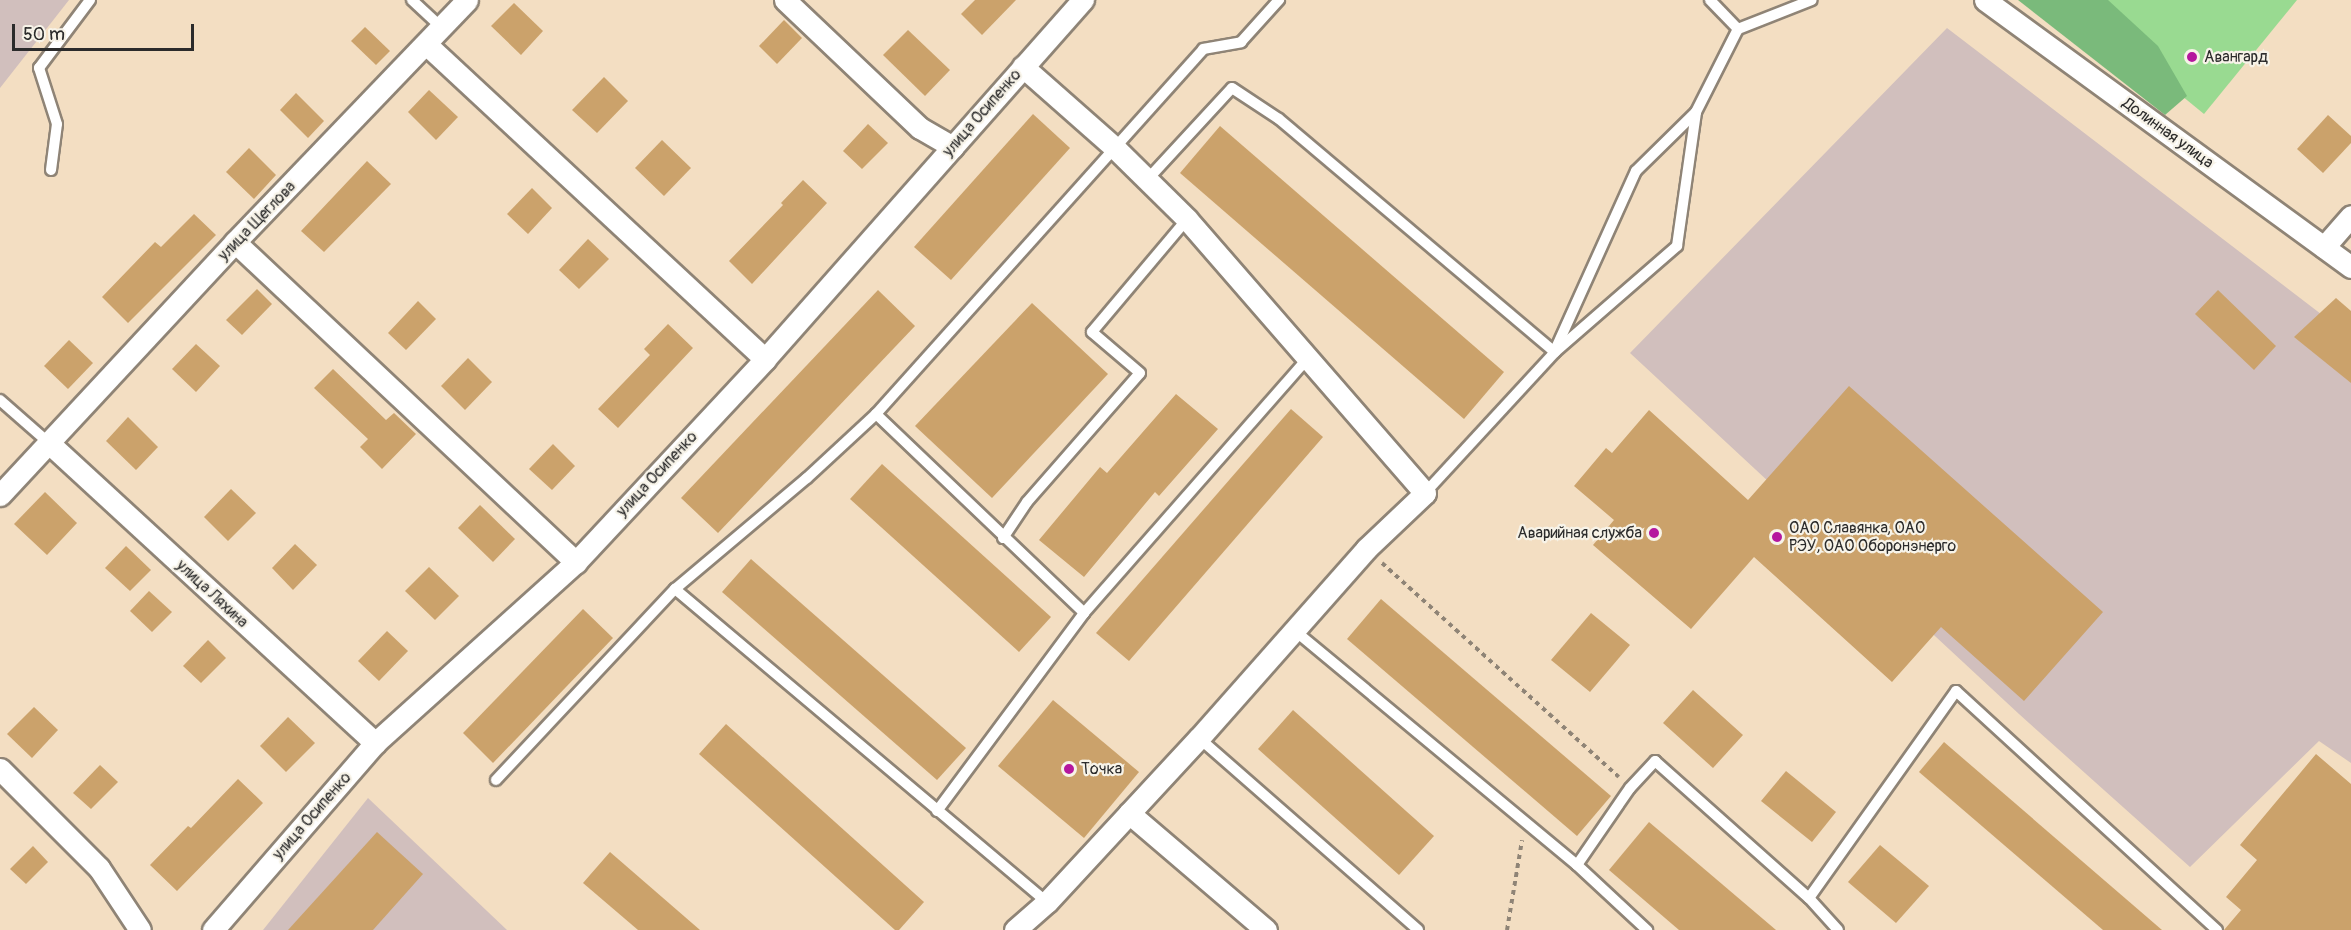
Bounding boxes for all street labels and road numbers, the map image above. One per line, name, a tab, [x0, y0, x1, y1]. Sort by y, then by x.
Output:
street label: улица Осипенко	[939, 65, 1025, 161]
street label: Долинная улица	[2119, 94, 2217, 172]
street label: улица Щеглова	[214, 177, 300, 265]
street label: улица Осипенко	[613, 427, 701, 521]
street label: улица Ляхина	[172, 556, 252, 632]
street label: улица Осипенко	[269, 768, 355, 864]

